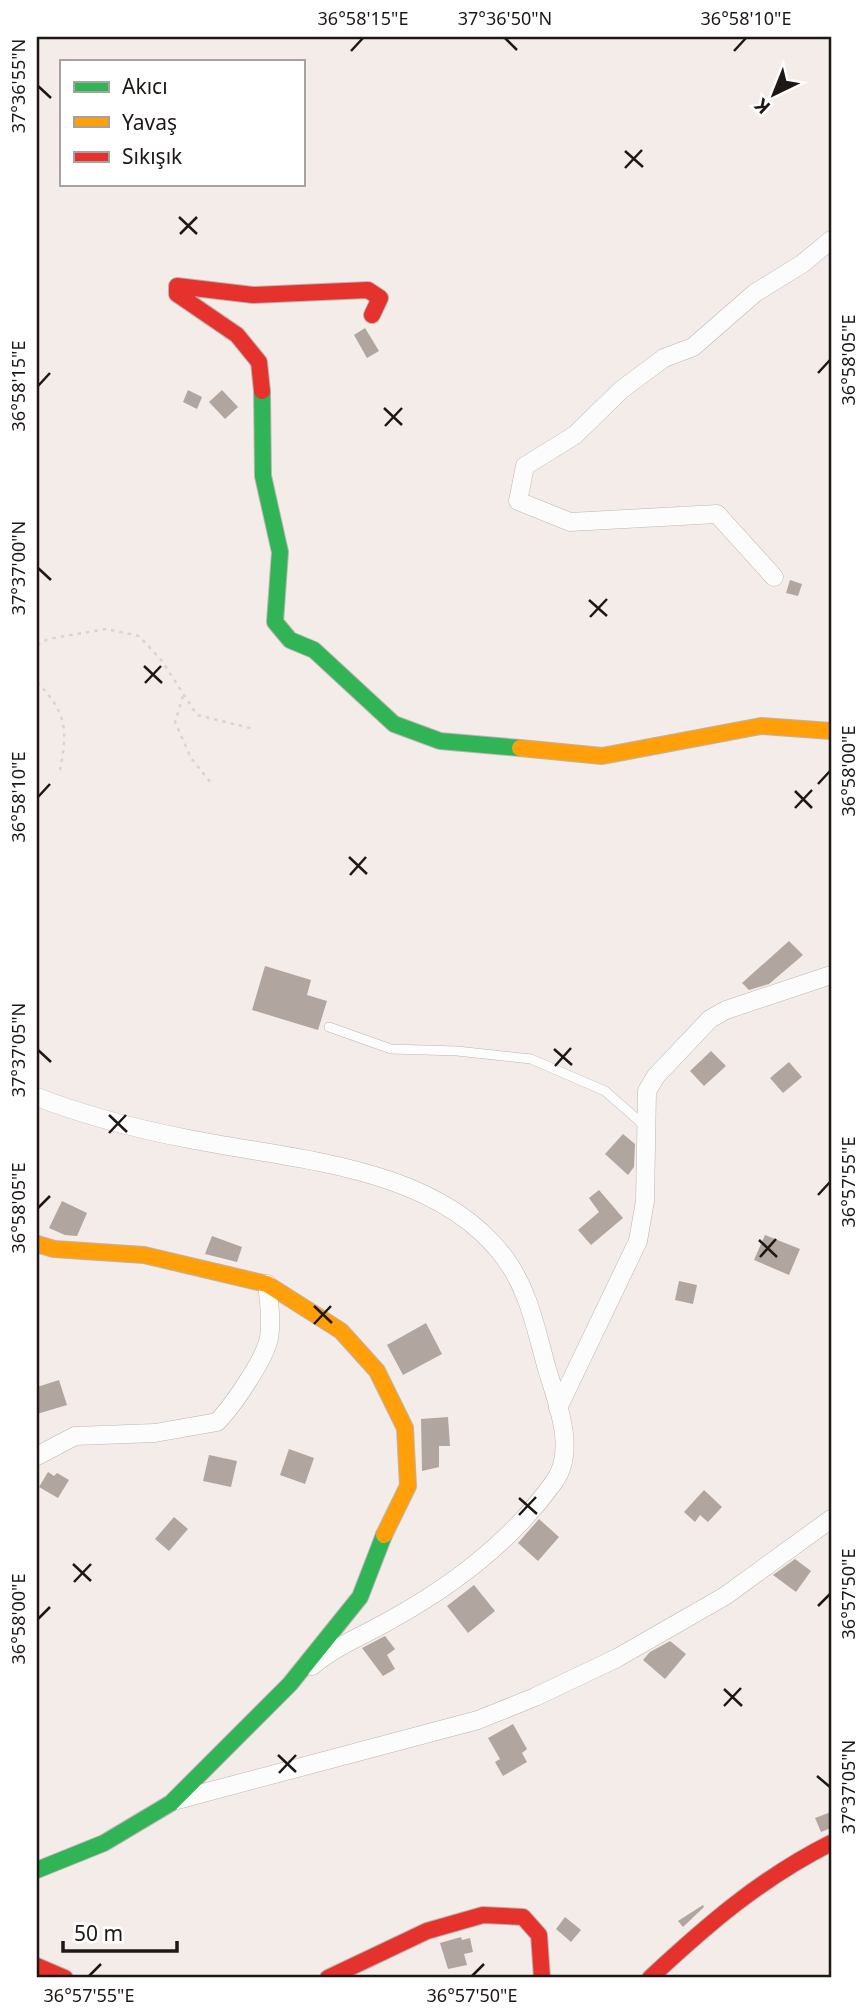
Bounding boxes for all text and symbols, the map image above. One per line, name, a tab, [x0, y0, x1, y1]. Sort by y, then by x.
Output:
text: 36°58'15"E	[318, 6, 408, 30]
text: 37°36'50"N	[458, 6, 552, 30]
text: 36°58'10"E	[701, 6, 791, 30]
text: 37°36'55"N	[6, 39, 30, 133]
legend	[60, 60, 304, 186]
north arrow	[738, 60, 808, 130]
text: Akıcı	[122, 72, 168, 100]
text: K	[749, 92, 776, 120]
text: Yavaş	[122, 108, 177, 136]
text: Sıkışık	[122, 142, 183, 170]
text: 36°58'05"E	[836, 315, 860, 405]
text: 36°58'15"E	[6, 341, 30, 431]
text: 37°37'00"N	[6, 521, 30, 615]
text: 36°58'00"E	[836, 726, 860, 816]
text: 36°58'10"E	[6, 752, 30, 842]
text: 37°37'05"N	[6, 1003, 30, 1097]
text: 36°57'55"E	[836, 1137, 860, 1227]
text: 36°58'05"E	[6, 1163, 30, 1253]
text: 36°57'50"E	[836, 1549, 860, 1639]
text: 36°58'00"E	[6, 1574, 30, 1664]
text: 37°37'05"N	[836, 1740, 860, 1834]
scale bar	[63, 1910, 177, 1954]
text: 50 m	[74, 1919, 123, 1947]
text: 36°57'55"E	[44, 1983, 134, 2007]
text: 36°57'50"E	[427, 1983, 517, 2007]

